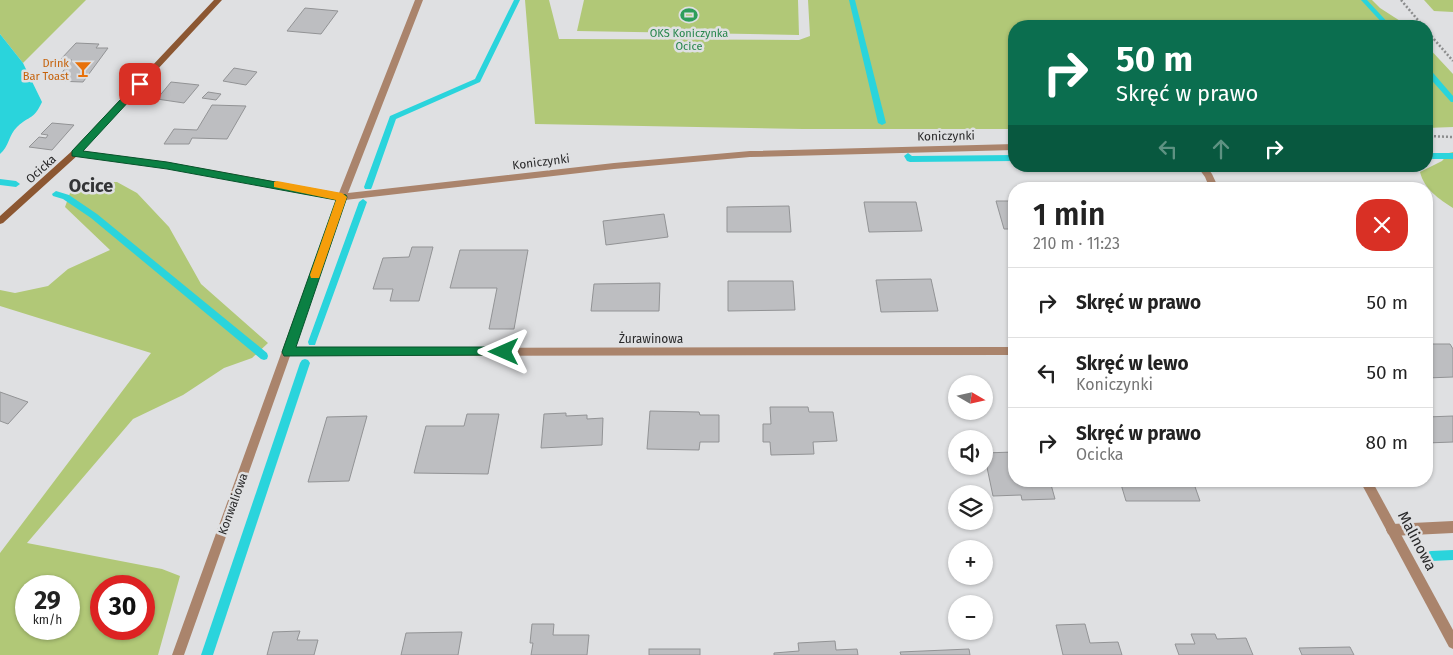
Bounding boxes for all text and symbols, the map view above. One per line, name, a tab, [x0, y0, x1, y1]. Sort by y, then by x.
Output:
sports icon: OKS Koniczynka Ocice	[679, 5, 699, 25]
place label: OKS Koniczynka Ocice	[650, 27, 728, 53]
text: 50 m	[1116, 38, 1193, 80]
icon: right	[1033, 40, 1098, 105]
place label: Drink Bar Toast	[23, 57, 69, 83]
bar icon: Drink Bar Toast	[73, 59, 93, 79]
pin	[119, 63, 161, 105]
icon: arrive	[126, 70, 154, 98]
text: Skręć w prawo	[1116, 80, 1258, 107]
street label: Koniczynki	[917, 128, 975, 144]
icon: left	[1154, 135, 1182, 163]
icon: ahead	[1207, 135, 1235, 163]
icon: right	[1260, 135, 1288, 163]
street label: Ocicka	[23, 152, 59, 186]
street label: Koniczynki	[511, 152, 571, 172]
district label: Ocice	[69, 175, 113, 197]
text: 1 min	[1033, 197, 1105, 233]
button: close	[1356, 199, 1408, 251]
text: 210 m · 11:23	[1033, 234, 1120, 253]
icon: right	[1033, 289, 1061, 317]
text: Skręć w prawo	[1076, 291, 1201, 314]
text: 50 m	[1367, 291, 1408, 314]
position arrow	[477, 325, 529, 377]
street label: Żurawinowa	[619, 331, 683, 346]
text: Skręć w lewo	[1076, 352, 1189, 375]
icon: left	[1033, 359, 1061, 387]
text: 50 m	[1367, 361, 1408, 384]
north arrow	[948, 375, 992, 420]
map controls	[948, 375, 993, 640]
text: Koniczynki	[1076, 375, 1153, 394]
text: Skręć w prawo	[1076, 422, 1201, 445]
icon: right	[1033, 429, 1061, 457]
button: sound	[948, 430, 993, 475]
text: 80 m	[1366, 431, 1408, 454]
text: Ocicka	[1076, 445, 1124, 464]
street label: Konwaliowa	[215, 471, 251, 537]
button: layers	[948, 485, 993, 530]
street label: Malinowa	[1394, 508, 1440, 574]
button: +	[948, 540, 993, 585]
speed limit sign: 30	[90, 575, 155, 640]
text: 29	[34, 586, 61, 616]
button: −	[948, 595, 993, 640]
text: km/h	[33, 613, 62, 627]

